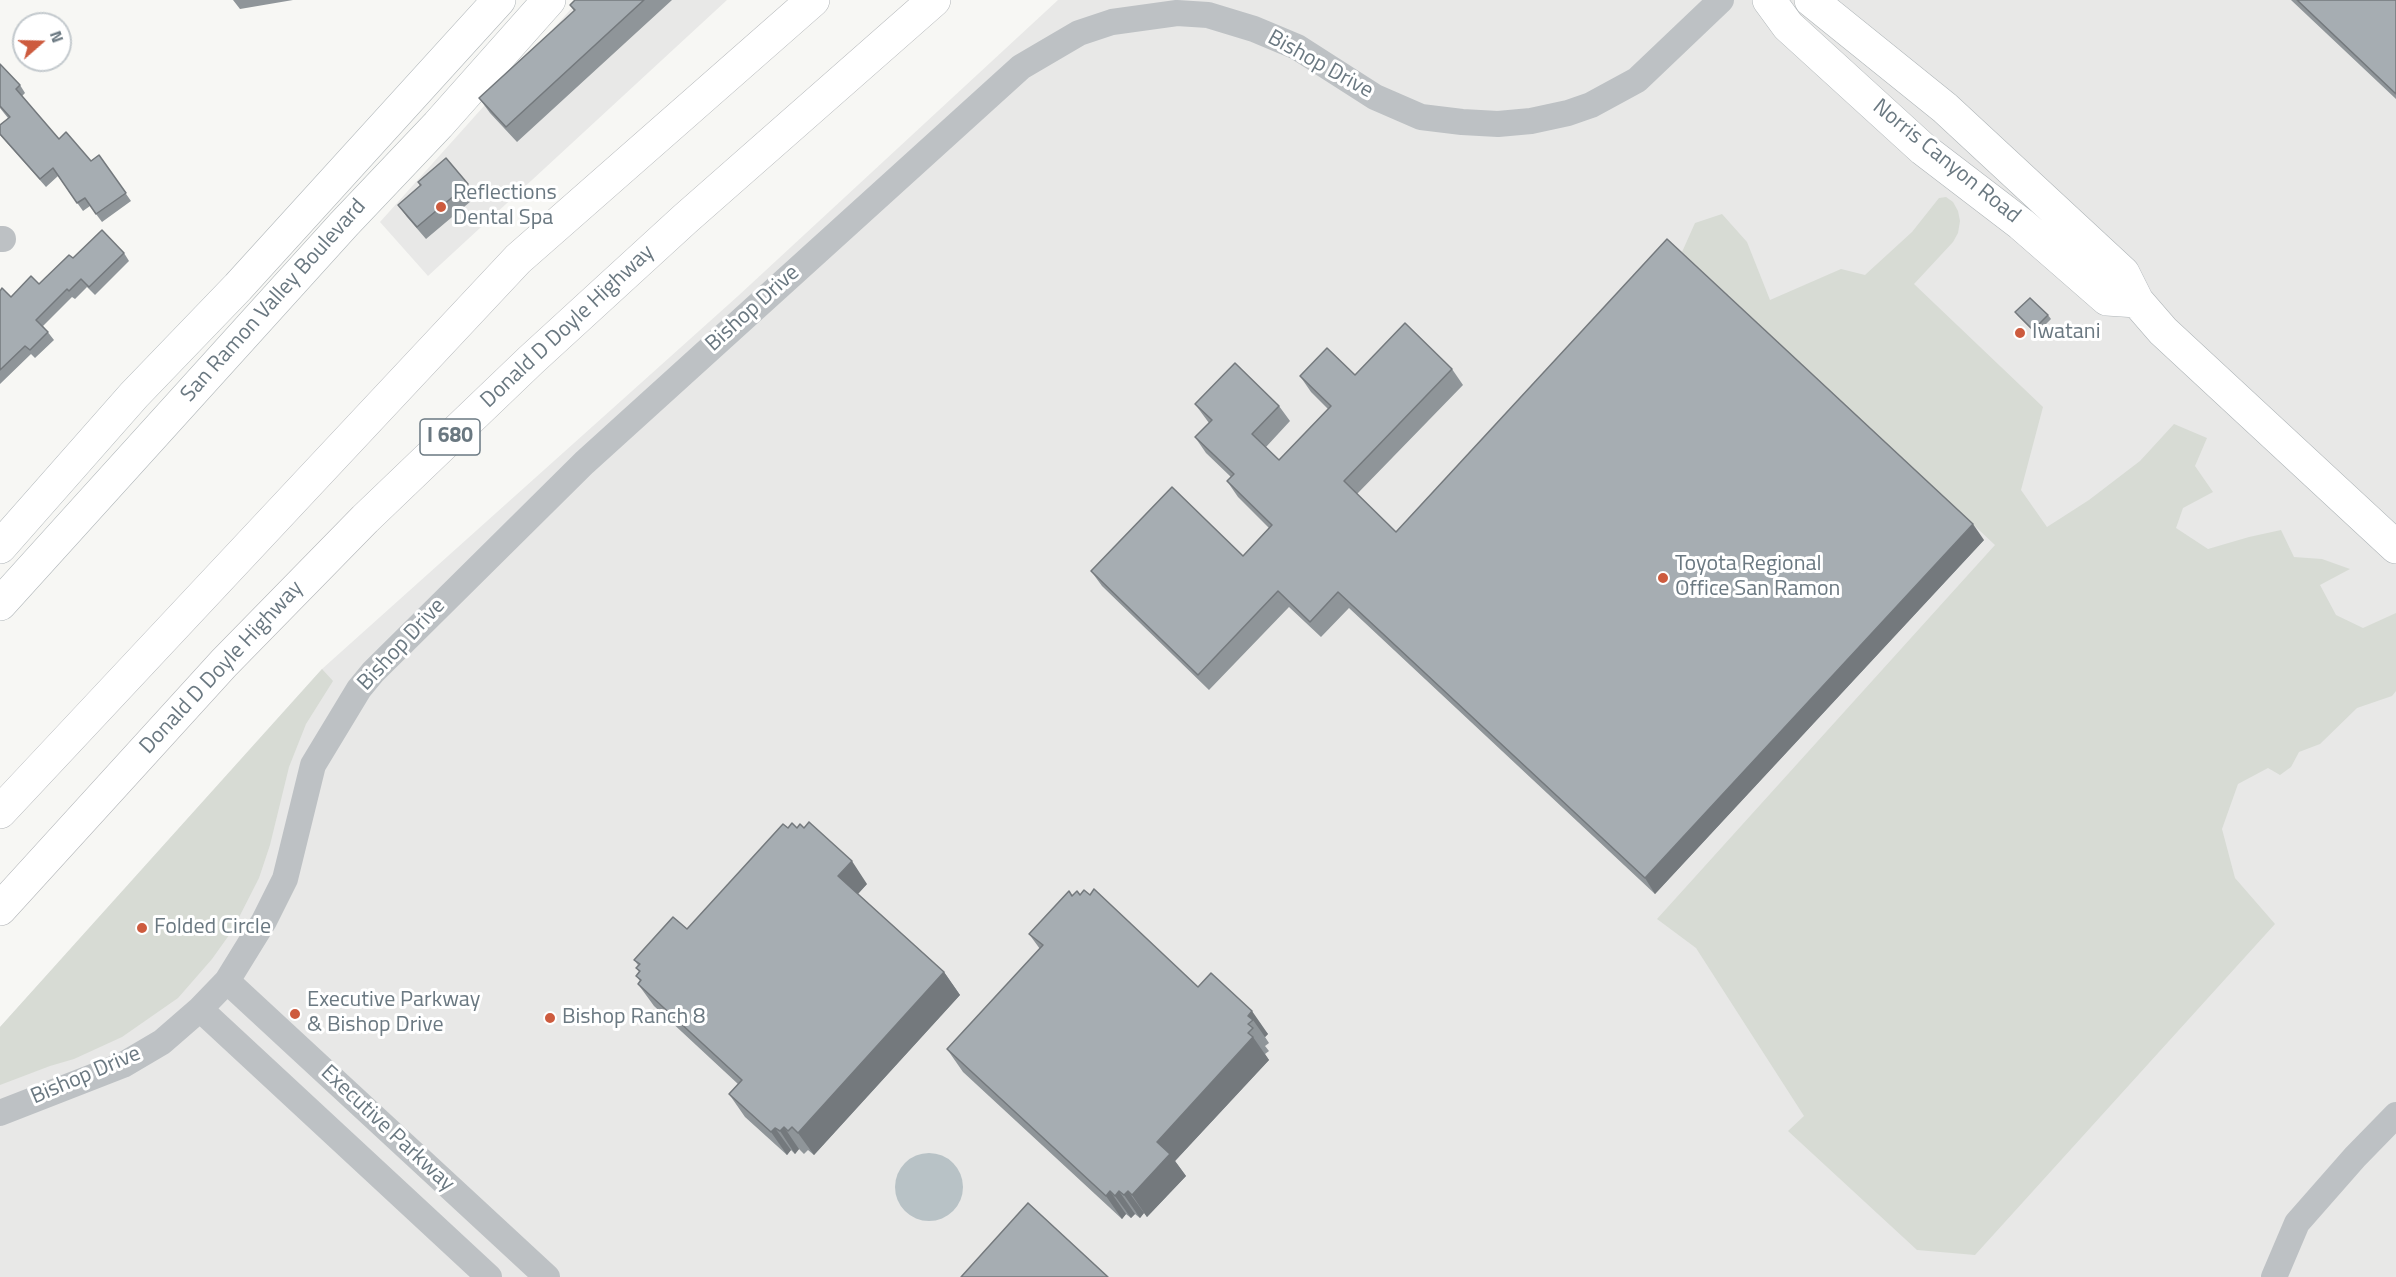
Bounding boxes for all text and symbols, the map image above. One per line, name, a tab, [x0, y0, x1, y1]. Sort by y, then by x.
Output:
north arrow	[12, 12, 72, 72]
street label: Bishop Drive	[1263, 25, 1377, 105]
text: N	[44, 27, 70, 46]
street label: Norris Canyon Road	[1867, 94, 2025, 230]
place label: Reflections Dental Spa	[453, 181, 557, 232]
street label: San Ramon Valley Boulevard	[176, 194, 372, 408]
marker: Reflections Dental Spa	[434, 200, 448, 214]
street label: Donald D Doyle Highway	[476, 240, 660, 414]
street label: Bishop Drive	[701, 260, 805, 358]
place label: Iwatani	[2032, 320, 2100, 346]
marker: Iwatani	[2013, 326, 2027, 340]
road number: I 680	[420, 419, 480, 455]
place label: Toyota Regional Office San Ramon	[1675, 552, 1840, 604]
marker: Toyota Regional Office San Ramon	[1656, 571, 1670, 585]
street label: Donald D Doyle Highway	[135, 576, 309, 760]
street label: Bishop Drive	[353, 593, 451, 697]
place label: Folded Circle	[154, 915, 271, 941]
marker: Folded Circle	[135, 921, 149, 935]
place label: Executive Parkway & Bishop Drive	[307, 988, 480, 1040]
place label: Bishop Ranch 8	[562, 1005, 705, 1031]
marker: Executive Parkway & Bishop Drive	[288, 1007, 302, 1021]
marker: Bishop Ranch 8	[543, 1011, 557, 1025]
street label: Bishop Drive	[27, 1041, 145, 1111]
street label: Executive Parkway	[315, 1060, 459, 1198]

